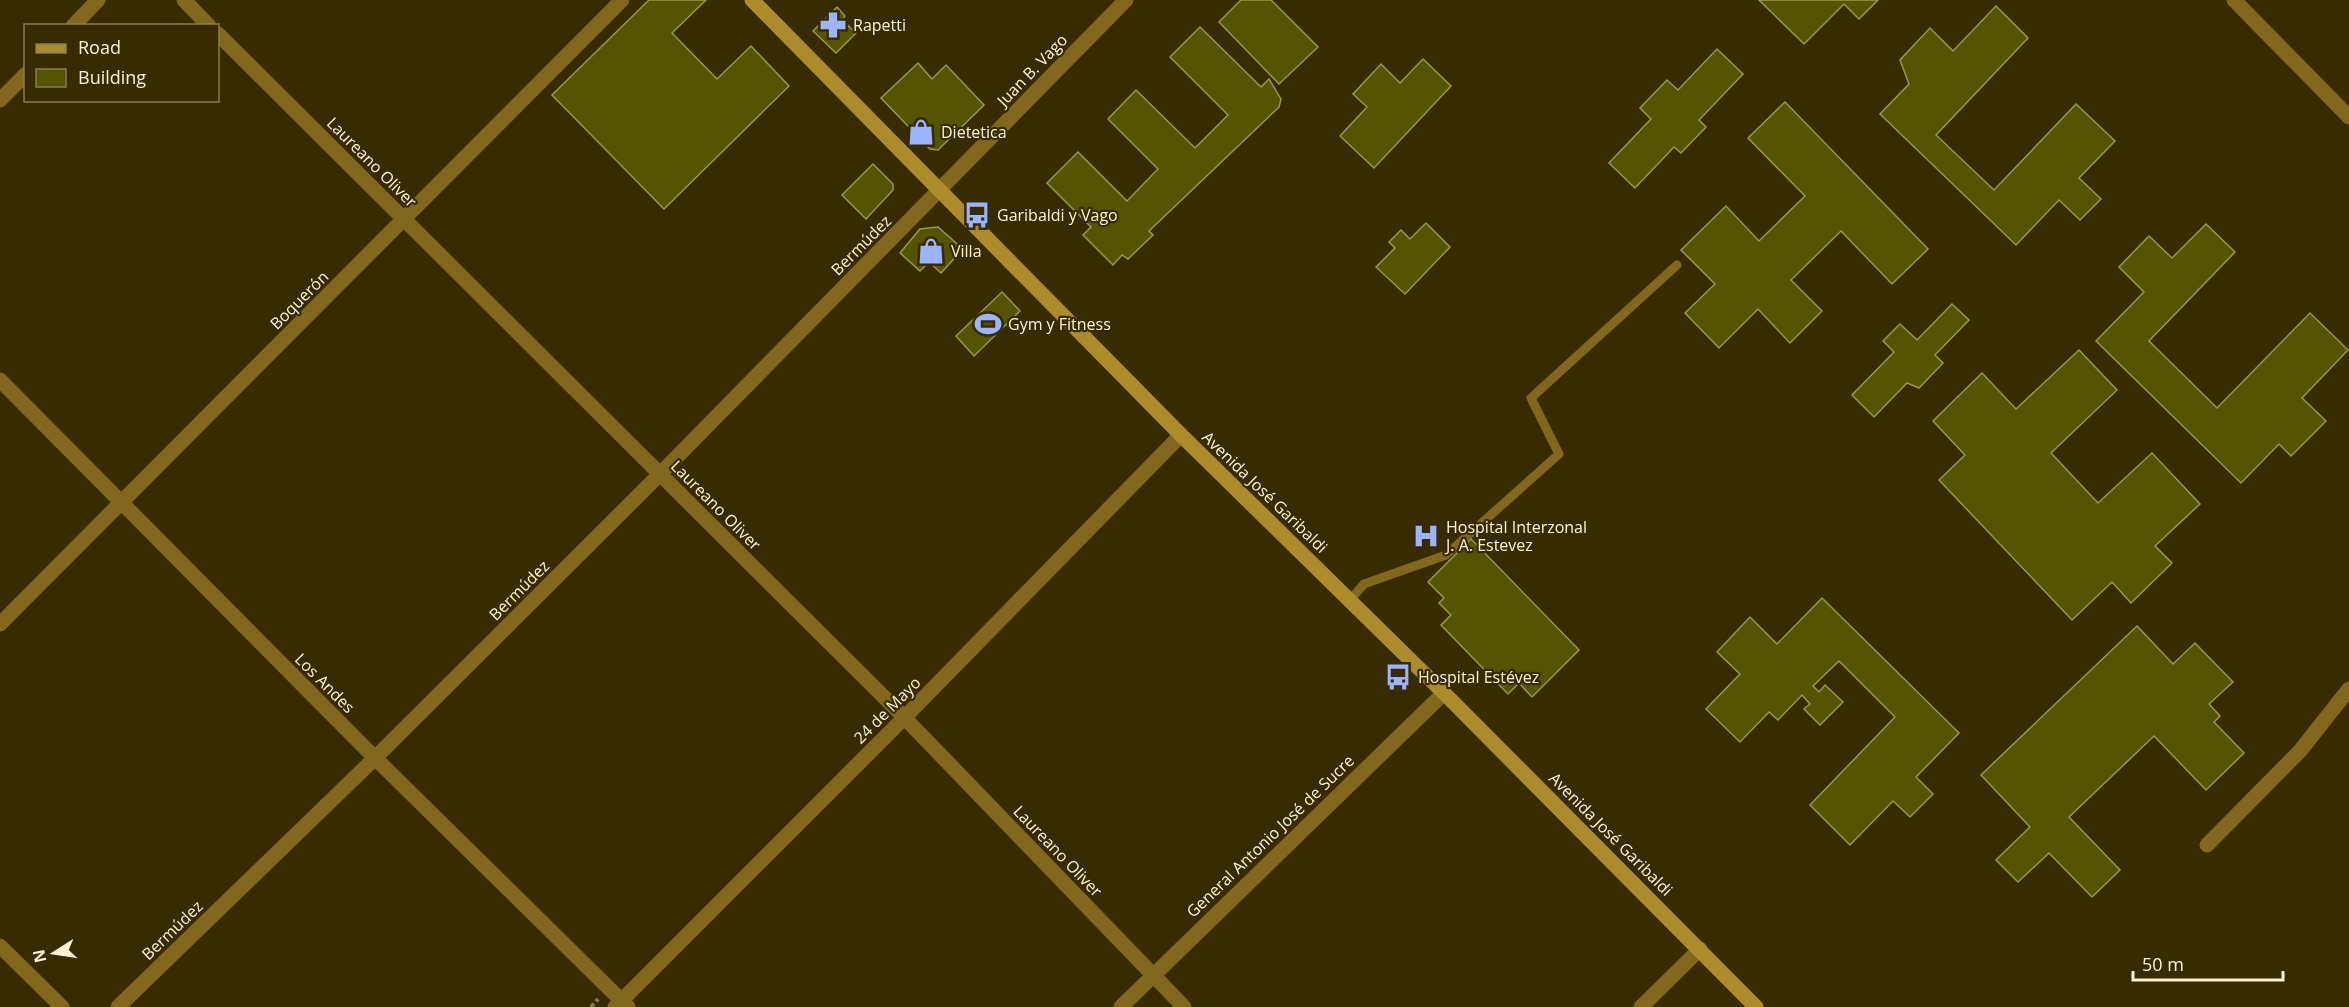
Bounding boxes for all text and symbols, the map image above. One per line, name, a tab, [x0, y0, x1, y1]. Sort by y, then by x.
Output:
pharmacy icon: Rapetti	[818, 10, 848, 40]
place label: Rapetti	[853, 14, 906, 36]
legend	[24, 24, 219, 102]
street label: Juan B. Vago	[991, 29, 1072, 112]
text: Road	[78, 35, 121, 59]
text: Building	[78, 65, 146, 89]
street label: Laureano Oliver	[322, 112, 422, 212]
shop icon: Dietetica	[906, 117, 936, 147]
place label: Dietetica	[941, 121, 1007, 143]
bus stop icon: Garibaldi y Vago	[962, 200, 992, 230]
place label: Garibaldi y Vago	[997, 204, 1118, 226]
street label: Bermúdez	[826, 210, 896, 280]
shop icon: Villa	[916, 236, 946, 266]
place label: Villa	[951, 240, 982, 262]
street label: Boquerón	[265, 266, 333, 334]
sports icon: Gym y Fitness	[973, 309, 1003, 339]
place label: Gym y Fitness	[1008, 313, 1111, 335]
street label: Avenida José Garibaldi	[1198, 426, 1332, 558]
street label: Laureano Oliver	[666, 455, 766, 555]
place label: Hospital Interzonal J. A. Estevez	[1444, 516, 1587, 556]
hospital icon: Hospital Interzonal J. A. Estevez	[1411, 521, 1441, 551]
street label: Bermúdez	[484, 555, 554, 625]
street label: Los Andes	[290, 648, 360, 718]
bus stop icon: Hospital Estévez	[1383, 662, 1413, 692]
place label: Hospital Estévez	[1418, 666, 1539, 688]
street label: 24 de Mayo	[849, 672, 925, 748]
street label: General Antonio José de Sucre	[1181, 750, 1359, 922]
street label: Avenida José Garibaldi	[1544, 767, 1678, 901]
street label: Laureano Oliver	[1009, 801, 1108, 902]
street label: Bermúdez	[137, 895, 207, 965]
north arrow	[24, 923, 84, 983]
scale bar	[2133, 944, 2283, 982]
text: N	[27, 947, 51, 965]
text: 50 m	[2142, 952, 2184, 976]

